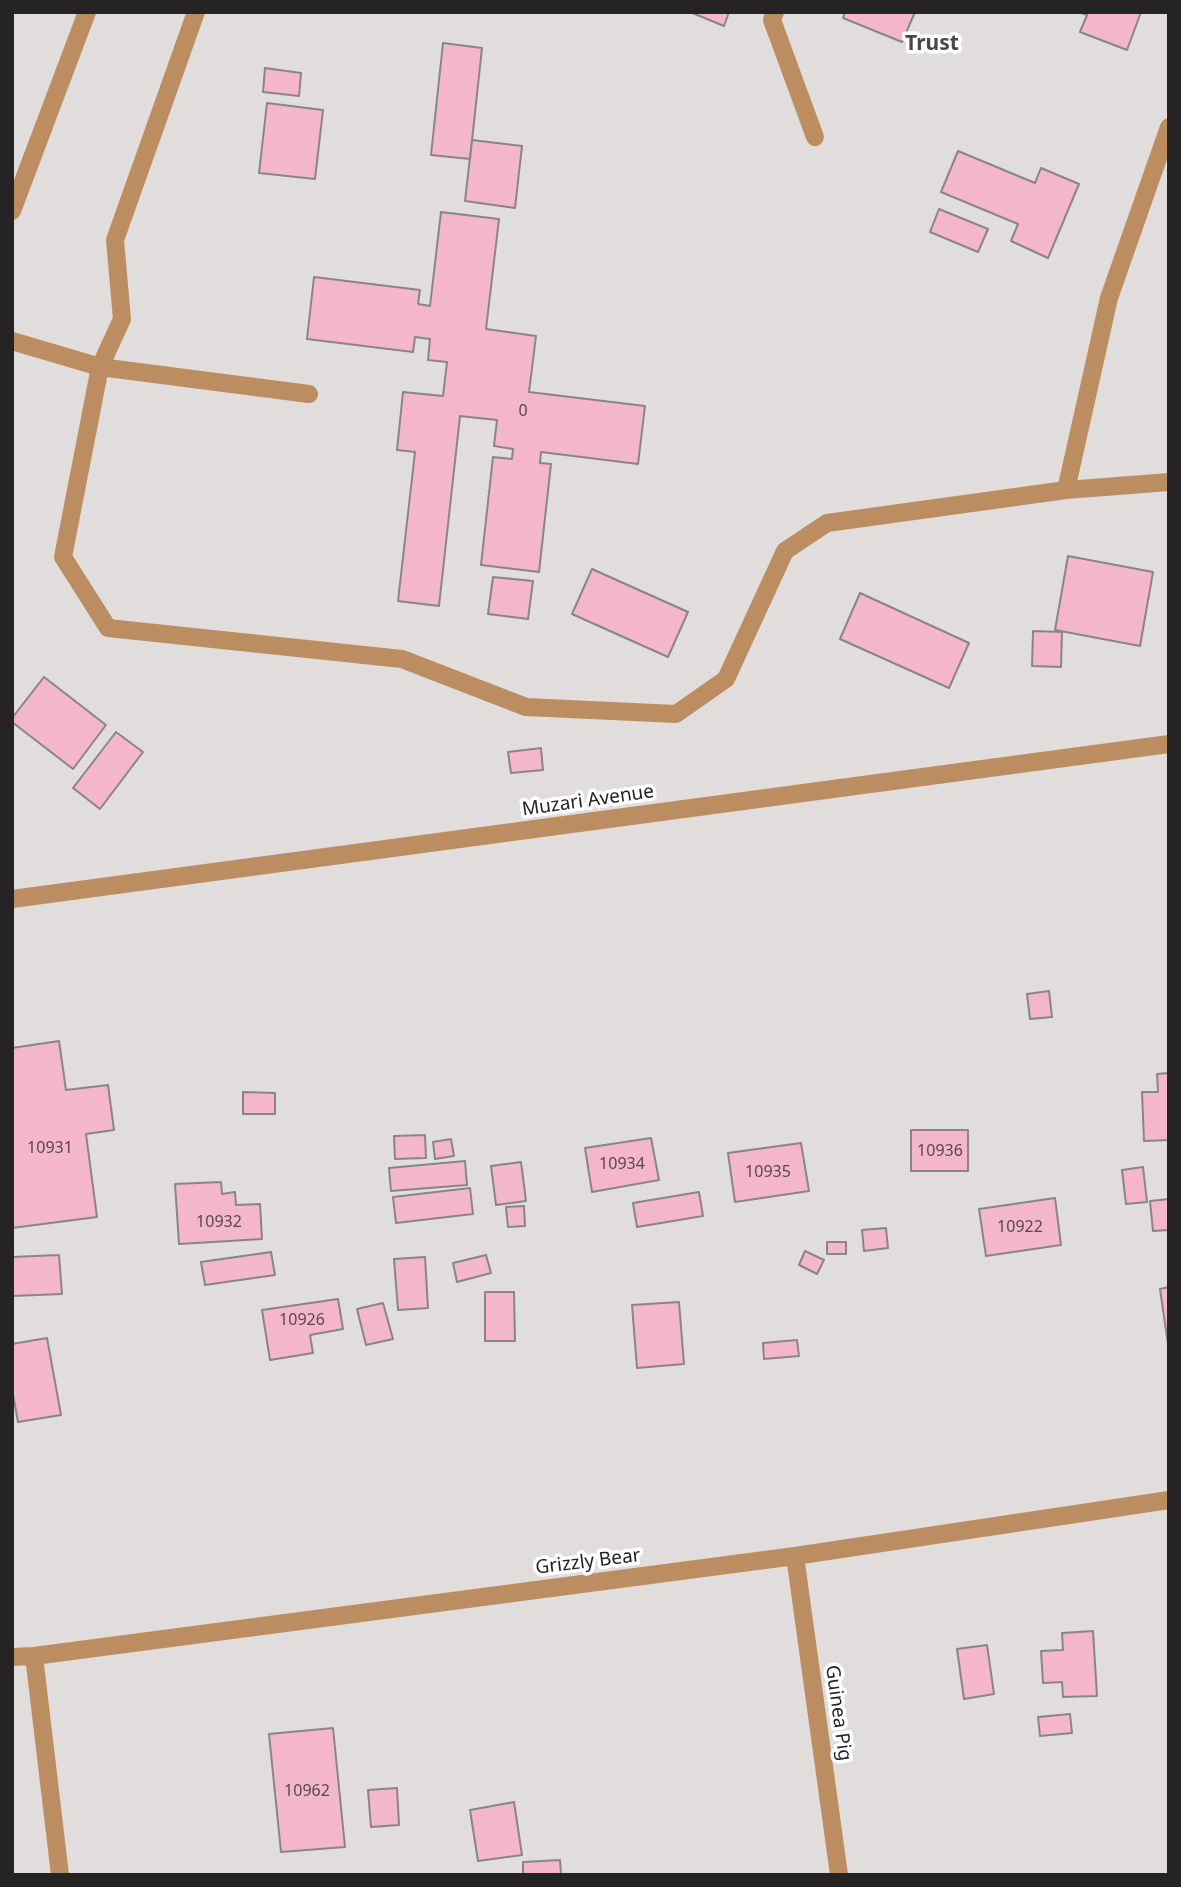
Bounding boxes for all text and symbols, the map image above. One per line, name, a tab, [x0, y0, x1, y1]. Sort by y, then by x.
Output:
district label: Trust	[905, 31, 959, 57]
house number: 0	[518, 401, 528, 421]
street label: Muzari Avenue	[521, 780, 655, 822]
house number: 10931	[27, 1138, 73, 1158]
house number: 10936	[917, 1141, 963, 1161]
house number: 10934	[599, 1154, 645, 1174]
house number: 10935	[745, 1162, 791, 1182]
house number: 10932	[196, 1212, 242, 1232]
house number: 10922	[997, 1217, 1043, 1237]
house number: 10926	[279, 1310, 325, 1330]
street label: Grizzly Bear	[534, 1544, 642, 1580]
street label: Guinea Pig	[820, 1664, 856, 1762]
house number: 10962	[284, 1781, 330, 1801]

